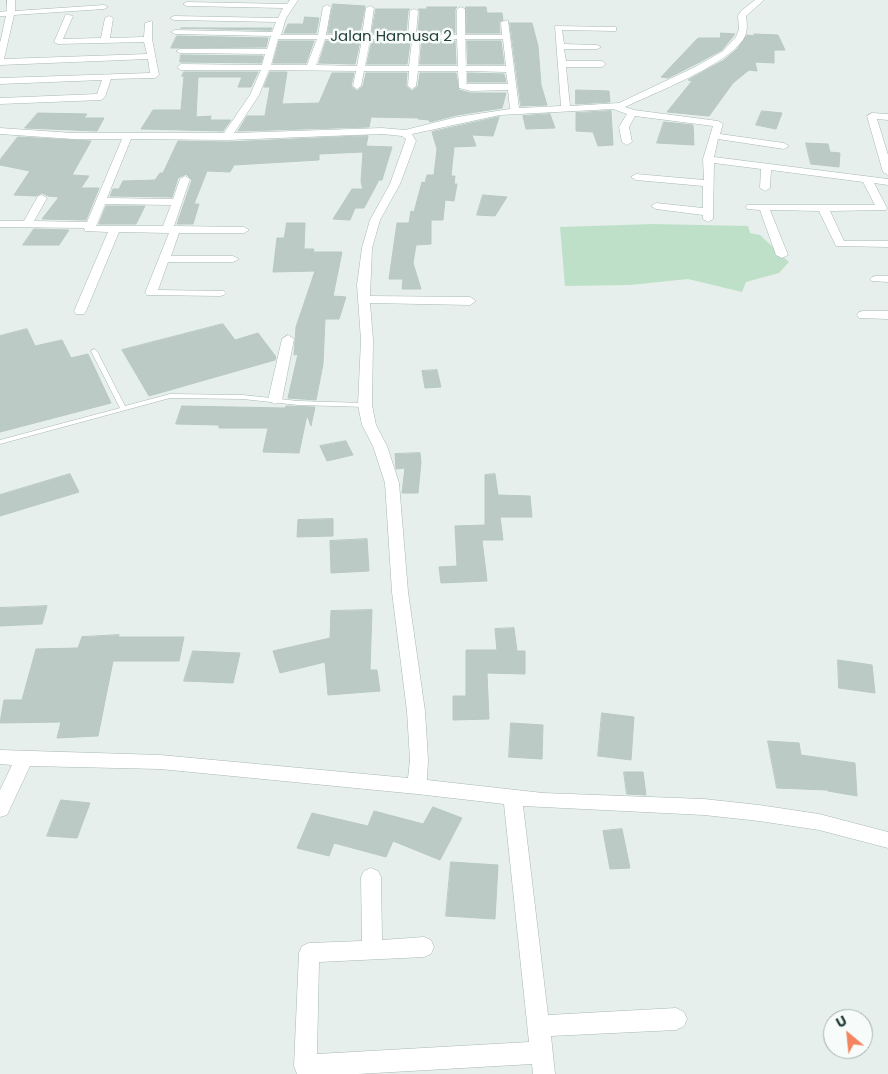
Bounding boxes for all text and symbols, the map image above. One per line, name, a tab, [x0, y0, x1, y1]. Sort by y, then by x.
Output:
street label: Jalan Hamusa 2	[330, 28, 452, 46]
north arrow	[823, 1009, 873, 1059]
text: U	[832, 1010, 850, 1033]

